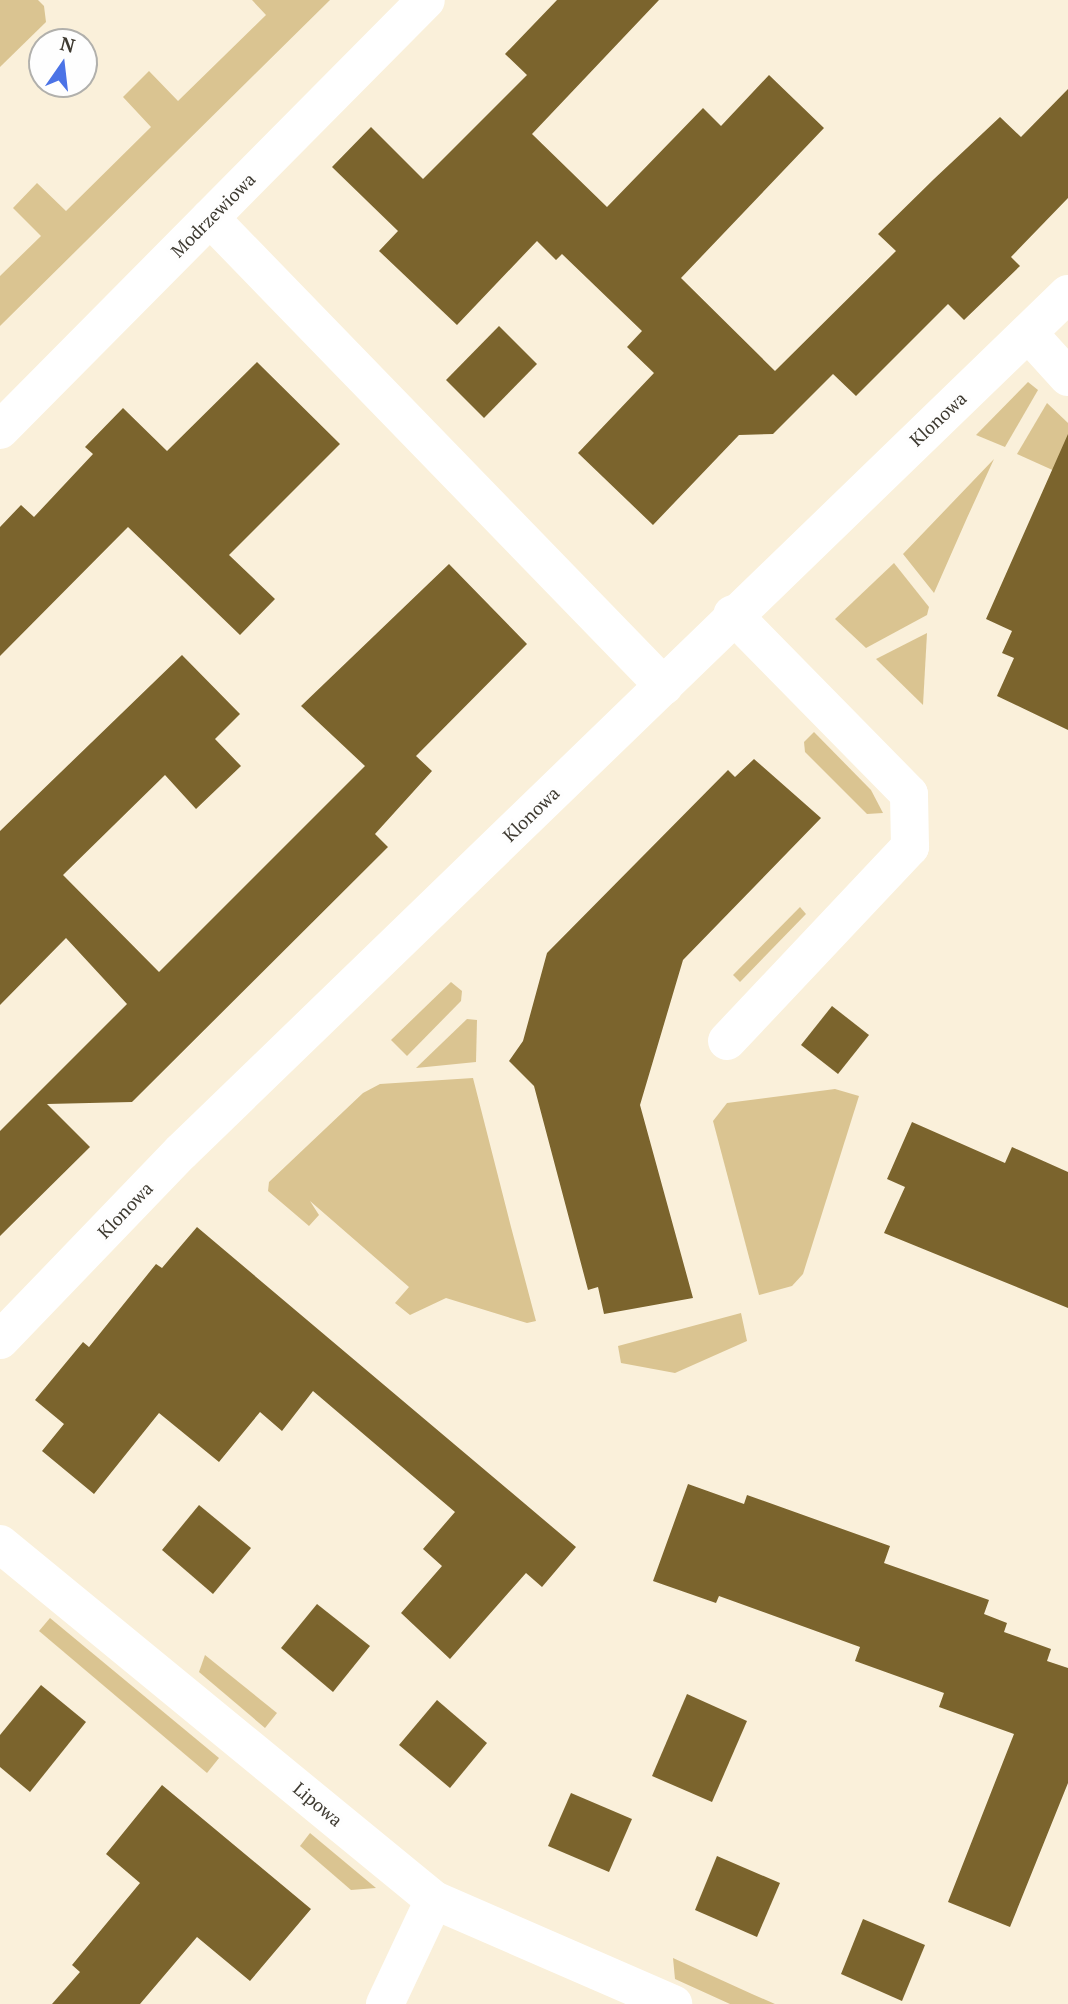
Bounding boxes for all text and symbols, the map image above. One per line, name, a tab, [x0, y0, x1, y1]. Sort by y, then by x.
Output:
north arrow	[28, 28, 98, 98]
text: N	[58, 30, 78, 58]
street label: Modrzewiowa	[166, 168, 260, 262]
street label: Klonowa	[905, 387, 971, 451]
street label: Klonowa	[498, 782, 564, 846]
street label: Klonowa	[93, 1177, 157, 1243]
street label: Lipowa	[289, 1777, 347, 1831]

